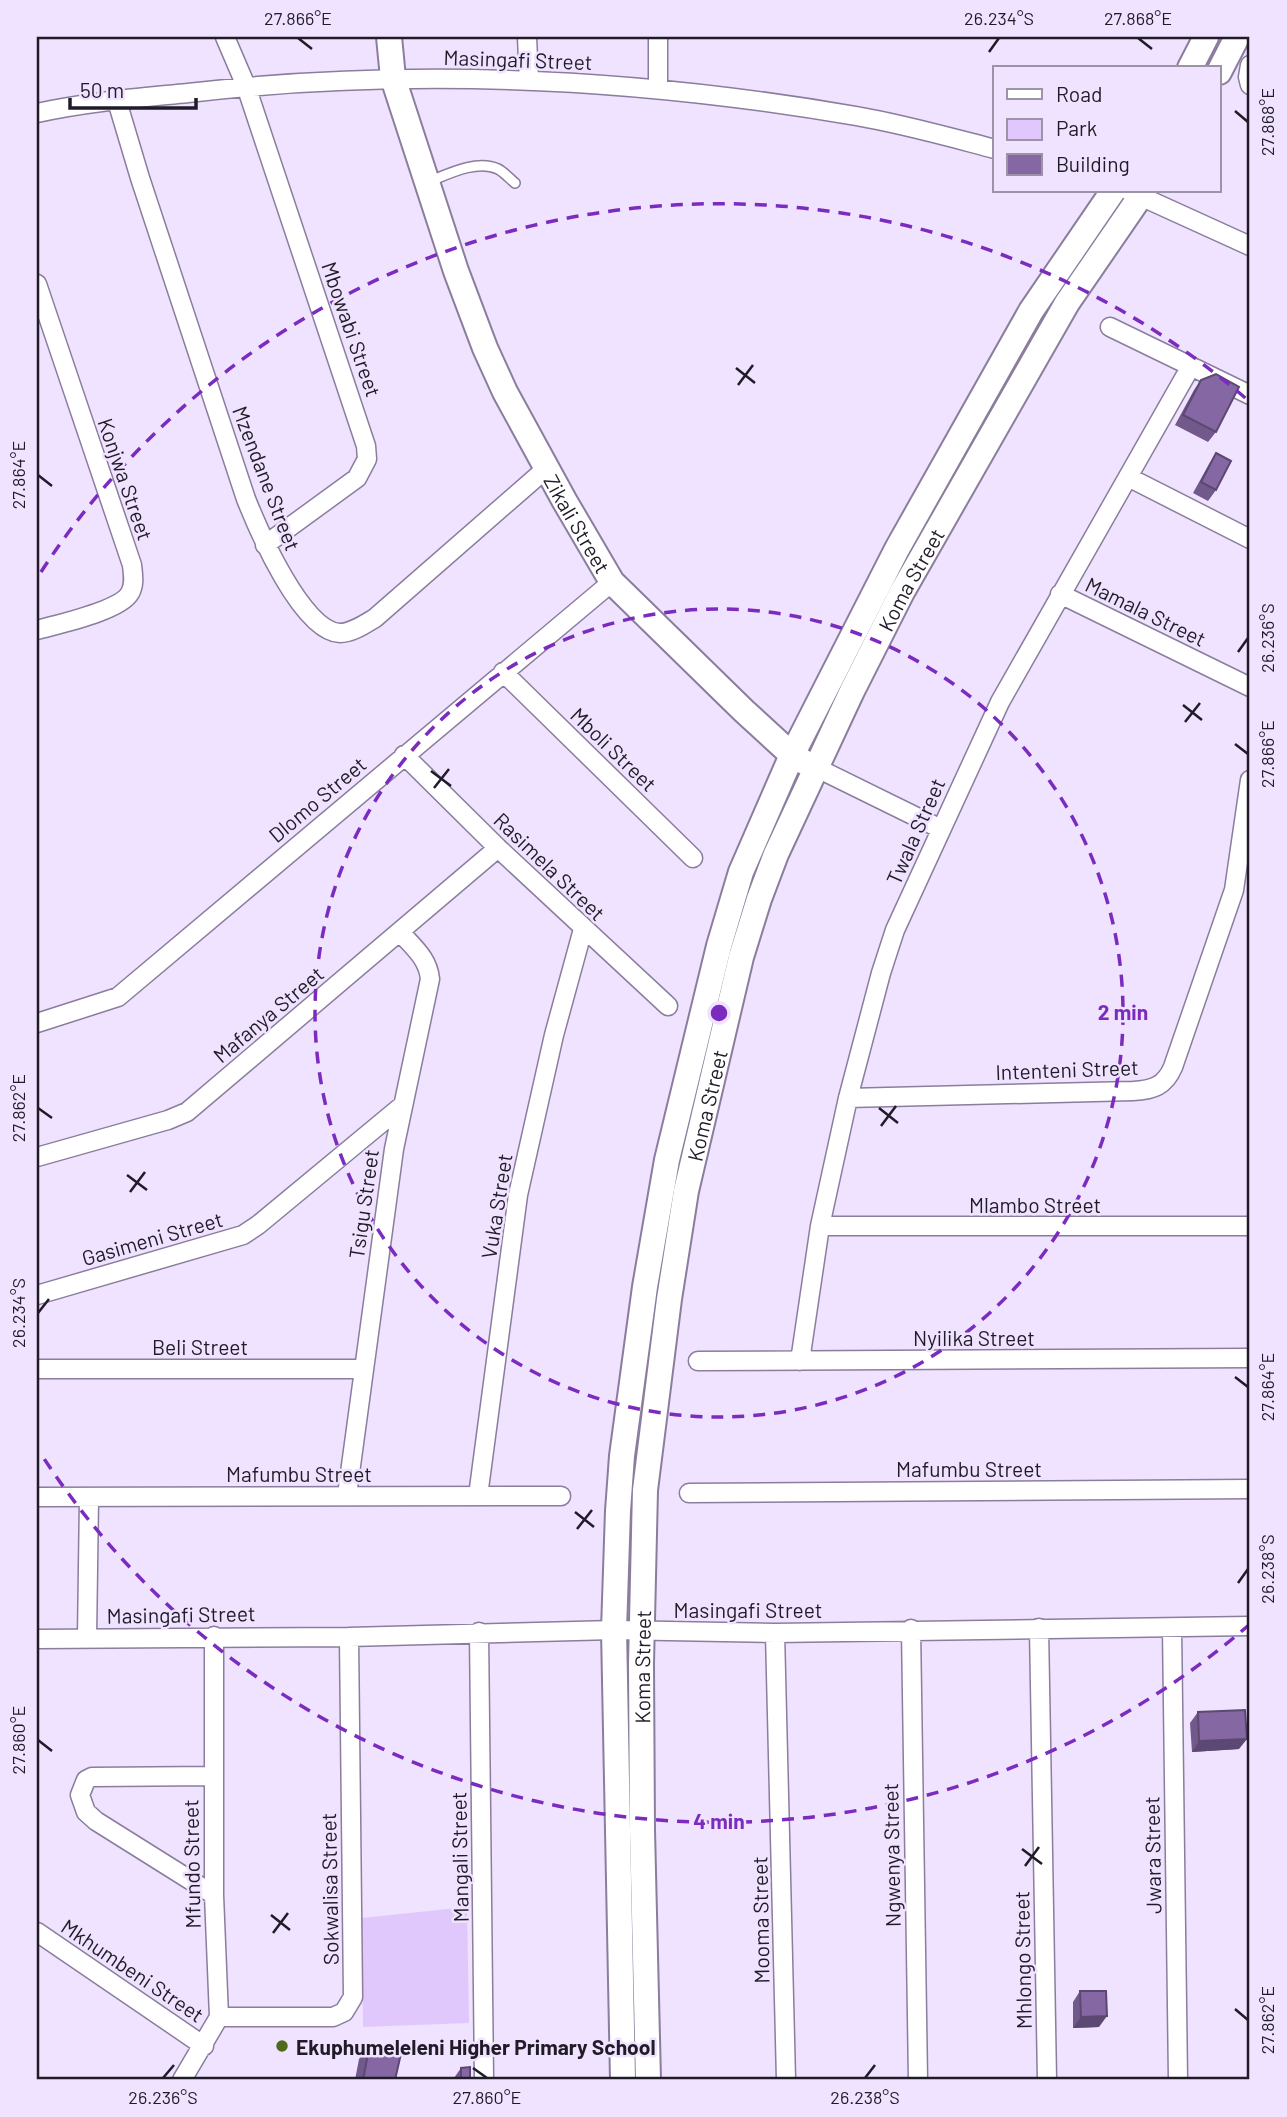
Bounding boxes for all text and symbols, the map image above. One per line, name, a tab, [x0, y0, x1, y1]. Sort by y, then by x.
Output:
text: 27.866°E	[264, 7, 332, 29]
text: 26.234°S	[964, 7, 1034, 29]
text: 27.868°E	[1104, 7, 1172, 29]
street label: Masingafi Street	[443, 44, 593, 74]
scale bar	[70, 66, 196, 110]
legend	[993, 66, 1220, 192]
text: 50 m	[80, 77, 124, 102]
text: Road	[1056, 81, 1102, 106]
text: 27.868°E	[1256, 88, 1278, 156]
text: Park	[1056, 115, 1097, 140]
text: Building	[1056, 151, 1130, 176]
street label: Mbowabi Street	[317, 258, 387, 400]
street label: Mzendane Street	[228, 402, 306, 554]
street label: Konjwa Street	[93, 415, 159, 543]
text: 27.864°E	[7, 441, 29, 509]
street label: Zikali Street	[540, 470, 616, 577]
street label: Koma Street	[872, 523, 949, 635]
street label: Mamala Street	[1082, 571, 1210, 651]
text: 26.236°S	[1256, 603, 1278, 673]
street label: Mboli Street	[566, 702, 662, 796]
text: 27.866°E	[1256, 720, 1278, 788]
street label: Dlomo Street	[263, 751, 371, 847]
street label: Twala Street	[880, 774, 950, 888]
street label: Rasimela Street	[489, 807, 611, 925]
street label: Mafanya Street	[208, 961, 328, 1067]
text: 2 min	[1098, 999, 1148, 1024]
centre of rings	[707, 1001, 731, 1025]
street label: Koma Street	[681, 1047, 731, 1163]
street label: Intenteni Street	[995, 1054, 1139, 1084]
text: 27.862°E	[7, 1074, 29, 1142]
street label: Tsigu Street	[343, 1148, 383, 1260]
street label: Vuka Street	[475, 1152, 517, 1260]
street label: Mlambo Street	[969, 1192, 1101, 1217]
street label: Gasimeni Street	[79, 1206, 225, 1270]
text: 26.234°S	[7, 1278, 29, 1348]
street label: Nyilika Street	[913, 1325, 1035, 1350]
street label: Beli Street	[152, 1334, 248, 1359]
text: 27.864°E	[1256, 1353, 1278, 1421]
street label: Mafumbu Street	[896, 1456, 1042, 1481]
street label: Mafumbu Street	[226, 1461, 372, 1486]
text: 26.238°S	[1256, 1534, 1278, 1604]
street label: Masingafi Street	[674, 1597, 822, 1622]
street label: Masingafi Street	[106, 1600, 256, 1628]
street label: Koma Street	[628, 1610, 655, 1724]
text: 27.860°E	[7, 1706, 29, 1774]
street label: Ngwenya Street	[877, 1783, 905, 1927]
street label: Mangali Street	[445, 1791, 473, 1923]
street label: Jwara Street	[1138, 1796, 1166, 1914]
street label: Mfundo Street	[177, 1799, 205, 1929]
text: 4 min	[693, 1808, 745, 1833]
street label: Sokwalisa Street	[315, 1813, 343, 1965]
street label: Mooma Street	[746, 1856, 774, 1984]
street label: Mhlongo Street	[1008, 1891, 1036, 2029]
street label: Mkhumbeni Street	[57, 1913, 209, 2027]
text: 27.862°E	[1256, 1986, 1278, 2054]
place label: Ekuphumeleleni Higher Primary School	[296, 2034, 656, 2059]
marker: Ekuphumeleleni Higher Primary School	[274, 2038, 290, 2054]
text: 26.236°S	[128, 2086, 198, 2108]
text: 27.860°E	[453, 2086, 521, 2108]
text: 26.238°S	[830, 2086, 900, 2108]

